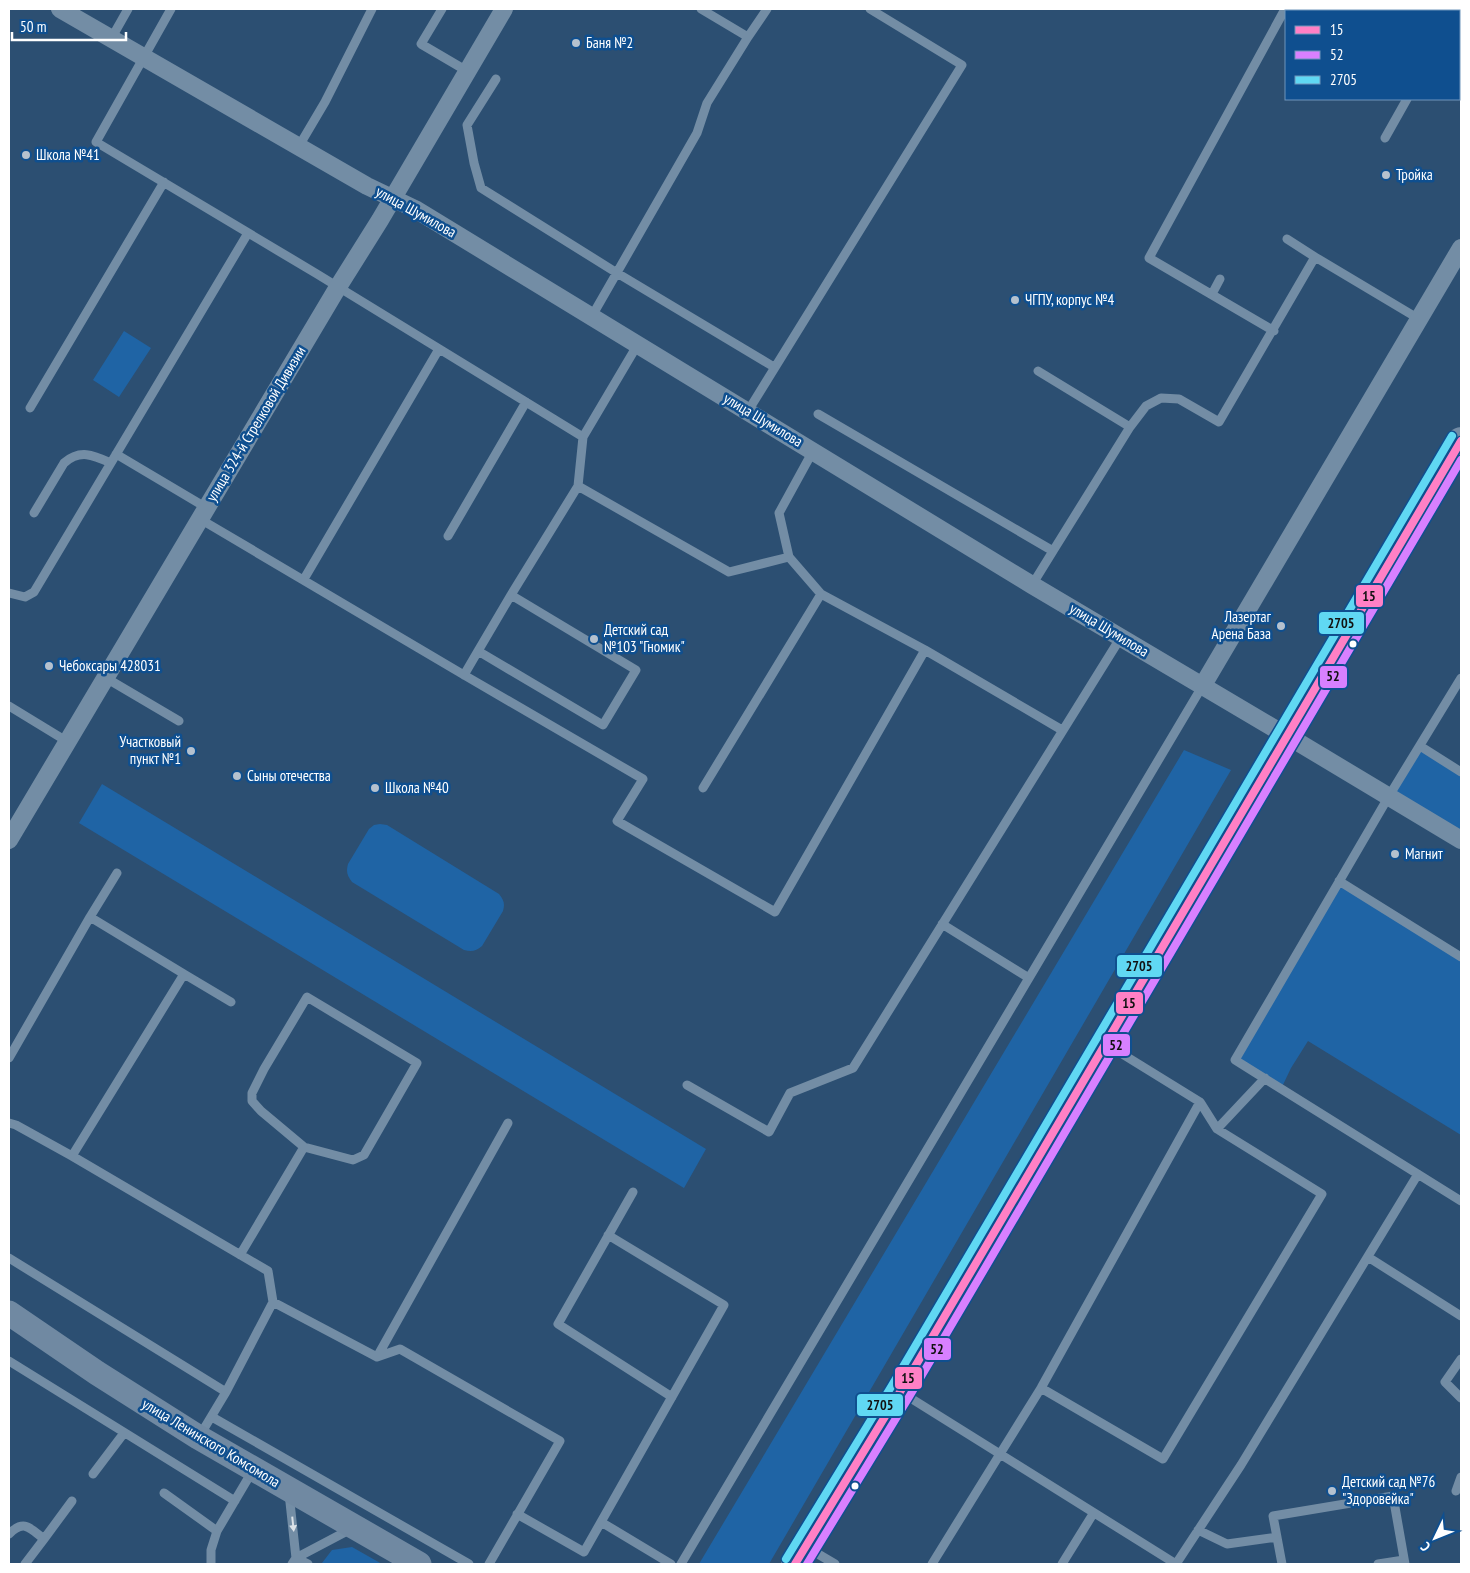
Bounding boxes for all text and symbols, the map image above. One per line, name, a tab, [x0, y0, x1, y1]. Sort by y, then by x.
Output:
scale bar	[12, 10, 126, 42]
legend	[1285, 10, 1460, 100]
text: 50 m	[20, 17, 46, 36]
text: 15	[1330, 20, 1344, 39]
place label: Баня №2	[586, 33, 633, 52]
marker: Баня №2	[570, 37, 582, 49]
text: 52	[1330, 45, 1344, 64]
text: 2705	[1330, 70, 1357, 89]
place label: Школа №41	[36, 145, 100, 164]
marker: Школа №41	[20, 149, 32, 161]
place label: Тройка	[1396, 165, 1433, 184]
marker: Тройка	[1380, 169, 1392, 181]
street label: улица Шумилова	[373, 182, 460, 241]
place label: ЧГПУ, корпус №4	[1025, 290, 1115, 309]
marker: ЧГПУ, корпус №4	[1009, 294, 1021, 306]
street label: улица 324-й Стрелковой Дивизии	[202, 343, 309, 505]
street label: улица Шумилова	[720, 388, 806, 451]
line badge: 15	[1355, 584, 1384, 608]
text: 15	[1362, 587, 1376, 605]
street label: улица Шумилова	[1066, 598, 1152, 661]
place label: Лазертаг Арена База	[1212, 607, 1272, 643]
line badge: 2705	[1318, 611, 1365, 635]
text: 2705	[1328, 614, 1354, 632]
place label: Детский сад №103 "Гномик"	[604, 620, 685, 656]
marker: Лазертаг Арена База	[1275, 620, 1287, 632]
marker: Детский сад №103 "Гномик"	[588, 633, 600, 645]
unlabelled marker	[1348, 639, 1358, 649]
place label: Чебоксары 428031	[59, 656, 161, 675]
marker: Чебоксары 428031	[43, 660, 55, 672]
line badge: 52	[1319, 665, 1348, 689]
text: 52	[1326, 667, 1340, 685]
place label: Участковый пункт №1	[119, 732, 181, 768]
marker: Участковый пункт №1	[185, 745, 197, 757]
place label: Сыны отечества	[247, 766, 331, 785]
marker: Сыны отечества	[231, 770, 243, 782]
place label: Школа №40	[385, 778, 449, 797]
marker: Школа №40	[369, 782, 381, 794]
place label: Магнит	[1405, 844, 1443, 863]
marker: Магнит	[1389, 848, 1401, 860]
line badge: 2705	[1116, 954, 1163, 978]
text: 2705	[1126, 957, 1152, 975]
line badge: 15	[1115, 991, 1144, 1015]
text: 15	[1122, 994, 1136, 1012]
line badge: 52	[1102, 1033, 1131, 1057]
text: 52	[1109, 1036, 1123, 1054]
line badge: 52	[923, 1337, 952, 1361]
text: 52	[930, 1340, 944, 1358]
line badge: 15	[894, 1366, 923, 1390]
text: 15	[901, 1369, 915, 1387]
line badge: 2705	[856, 1393, 904, 1417]
street label: улица Ленинского Комсомола	[139, 1394, 284, 1491]
text: 2705	[867, 1396, 893, 1414]
place label: Детский сад №76 "Здоровейка"	[1342, 1472, 1435, 1508]
unlabelled marker	[850, 1481, 860, 1491]
marker: Детский сад №76 "Здоровейка"	[1326, 1485, 1338, 1497]
north arrow	[1410, 1513, 1460, 1563]
one-way arrow	[289, 1516, 297, 1532]
text: С	[1416, 1538, 1434, 1555]

